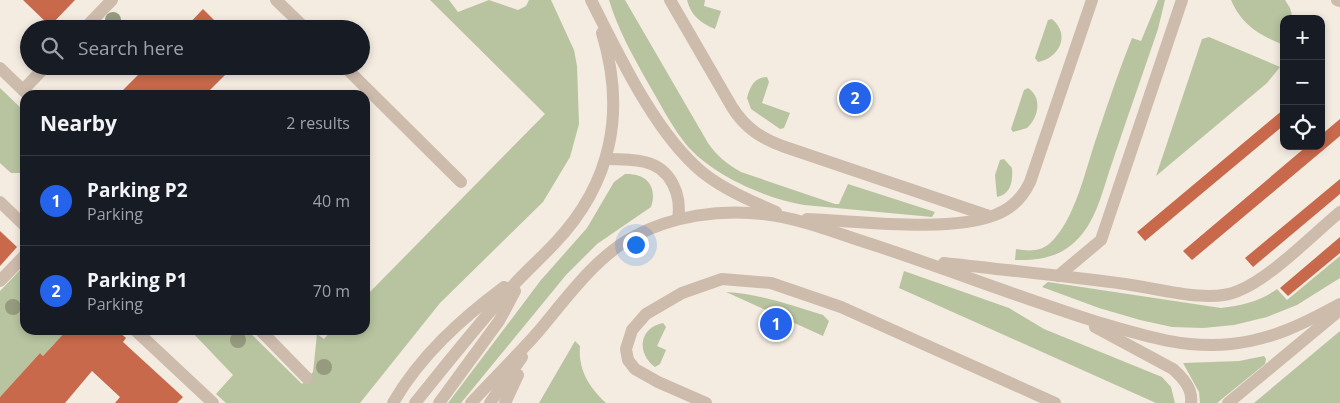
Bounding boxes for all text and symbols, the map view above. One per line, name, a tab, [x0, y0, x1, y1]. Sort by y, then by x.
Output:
map controls	[1280, 15, 1325, 150]
button: +	[1280, 15, 1325, 60]
search box	[20, 20, 370, 75]
icon: search	[38, 34, 66, 62]
text: Search here	[78, 35, 184, 61]
button: −	[1280, 60, 1325, 105]
pin: 2	[839, 79, 871, 117]
button: locate	[1280, 105, 1325, 150]
text: Nearby	[40, 109, 117, 137]
text: 2 results	[286, 112, 350, 134]
text: Parking P2	[87, 177, 188, 203]
text: 1	[51, 190, 61, 212]
text: 40 m	[313, 190, 350, 212]
text: Parking	[87, 203, 143, 225]
your location	[623, 232, 649, 258]
text: Parking P1	[87, 267, 188, 293]
text: 2	[51, 280, 61, 302]
text: 70 m	[313, 280, 350, 302]
text: Parking	[87, 293, 143, 315]
pin: 1	[760, 305, 792, 343]

